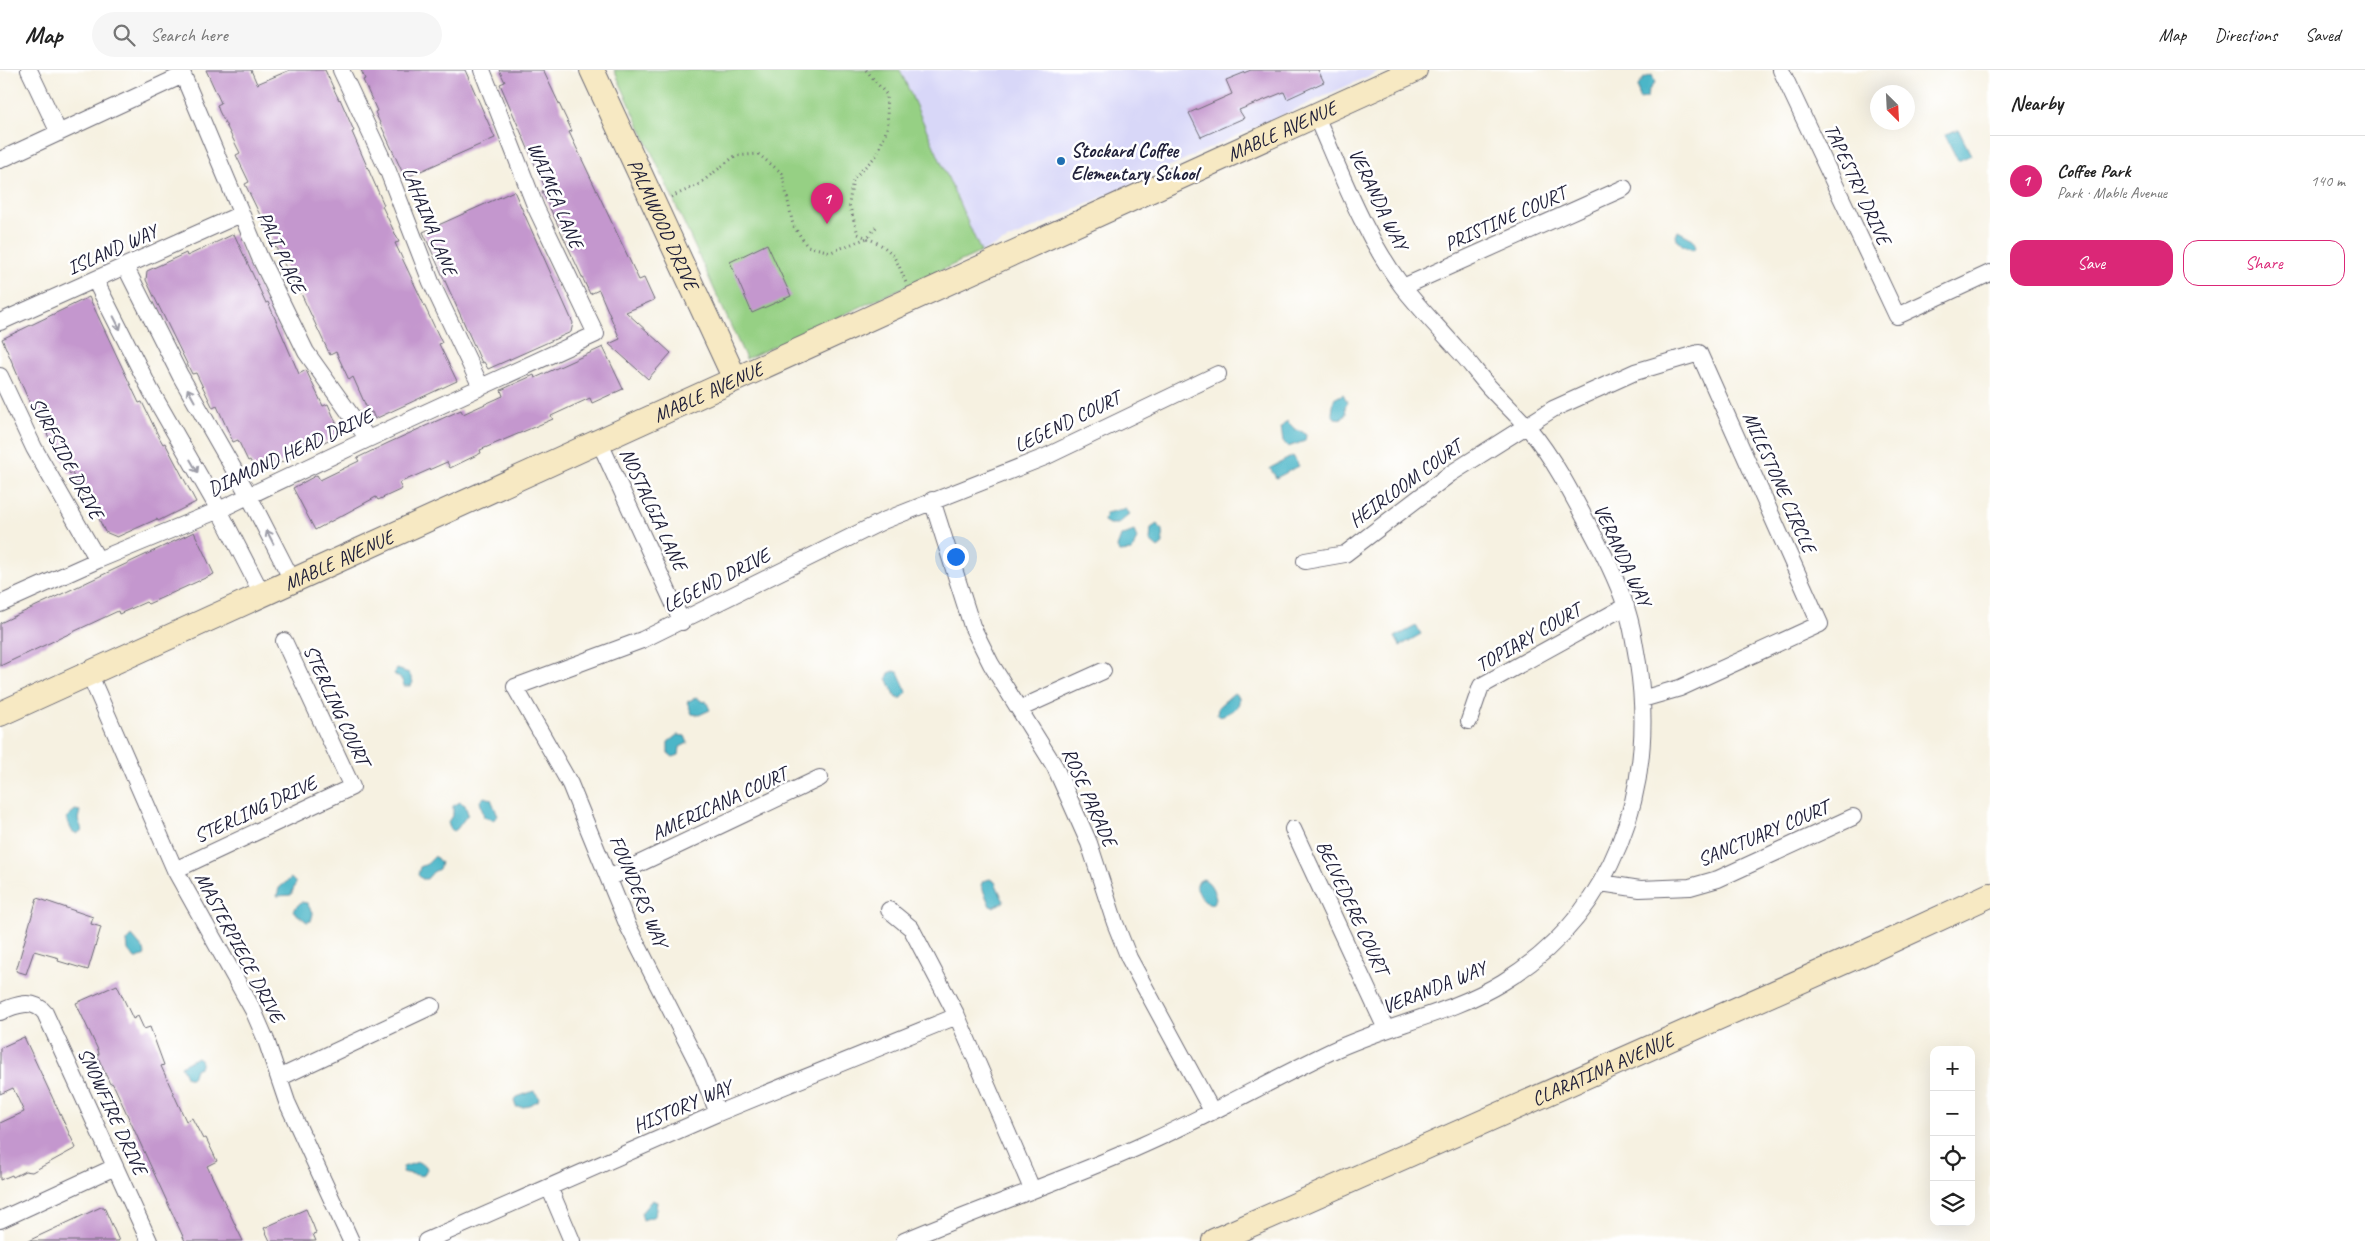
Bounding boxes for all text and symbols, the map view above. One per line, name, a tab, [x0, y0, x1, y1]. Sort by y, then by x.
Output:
search box	[92, 12, 442, 57]
text: Map	[25, 20, 62, 50]
icon: search	[110, 21, 138, 49]
text: Search here	[150, 23, 228, 47]
text: Map	[2159, 24, 2186, 46]
text: Directions	[2214, 24, 2277, 46]
text: Saved	[2305, 24, 2340, 46]
north arrow	[1870, 85, 1915, 130]
text: Nearby	[2010, 90, 2063, 116]
street label: MABLE AVENUE	[1223, 94, 1343, 167]
street label: TAPESTRY DRIVE	[1819, 120, 1898, 251]
street label: WAIMEA LANE	[522, 138, 590, 255]
place label: Stockard Coffee Elementary School	[1071, 138, 1201, 186]
street label: VERANDA WAY	[1343, 144, 1415, 257]
street label: PALMWOOD DRIVE	[622, 155, 705, 297]
marker: Stockard Coffee Elementary School	[1055, 155, 1067, 167]
text: Coffee Park	[2057, 159, 2130, 183]
street label: LAHAINA LANE	[396, 163, 464, 282]
text: 1	[2022, 171, 2030, 191]
text: 140 m	[2311, 171, 2345, 191]
street label: PRISTINE COURT	[1441, 179, 1574, 256]
pin: 1	[811, 183, 843, 224]
text: Park · Mable Avenue	[2057, 183, 2167, 203]
street label: PALI PLACE	[252, 207, 312, 299]
street label: ISLAND WAY	[63, 217, 164, 280]
button: Save	[2010, 240, 2173, 286]
button: Share	[2183, 240, 2345, 286]
one-way arrow	[113, 315, 122, 330]
street label: MABLE AVENUE	[649, 355, 770, 428]
street label: LEGEND COURT	[1010, 383, 1128, 458]
one-way arrow	[186, 387, 196, 402]
street label: SURFSIDE DRIVE	[24, 393, 110, 526]
street label: DIAMOND HEAD DRIVE	[204, 402, 379, 502]
street label: MILESTONE CIRCLE	[1737, 408, 1823, 559]
street label: HEIRLOOM COURT	[1344, 432, 1470, 533]
street label: NOSTALGIA LANE	[614, 444, 694, 577]
one-way arrow	[189, 459, 199, 473]
street label: VERANDA WAY	[1588, 500, 1658, 613]
street label: MABLE AVENUE	[280, 523, 400, 596]
one-way arrow	[265, 530, 274, 545]
street label: LEGEND DRIVE	[659, 542, 776, 618]
your location	[943, 544, 969, 570]
street label: TOPIARY COURT	[1471, 595, 1589, 678]
street label: STERLING COURT	[298, 641, 377, 774]
street label: ROSE PARADE	[1057, 744, 1124, 853]
street label: AMERICANA COURT	[647, 759, 795, 846]
street label: STERLING DRIVE	[190, 769, 323, 849]
street label: SANCTUARY COURT	[1694, 793, 1837, 872]
street label: FOUNDERS WAY	[604, 832, 675, 954]
street label: BELVEDERE COURT	[1311, 836, 1396, 982]
street label: MASTERPIECE DRIVE	[189, 868, 291, 1029]
street label: VERANDA WAY	[1378, 954, 1493, 1020]
street label: CLARATINA AVENUE	[1528, 1026, 1680, 1112]
street label: SNOWFIRE DRIVE	[72, 1044, 154, 1182]
map controls	[1930, 1046, 1975, 1226]
button: +	[1930, 1046, 1975, 1091]
street label: HISTORY WAY	[629, 1073, 739, 1138]
button: −	[1930, 1091, 1975, 1136]
button: locate	[1930, 1136, 1975, 1181]
button: layers	[1930, 1181, 1975, 1226]

